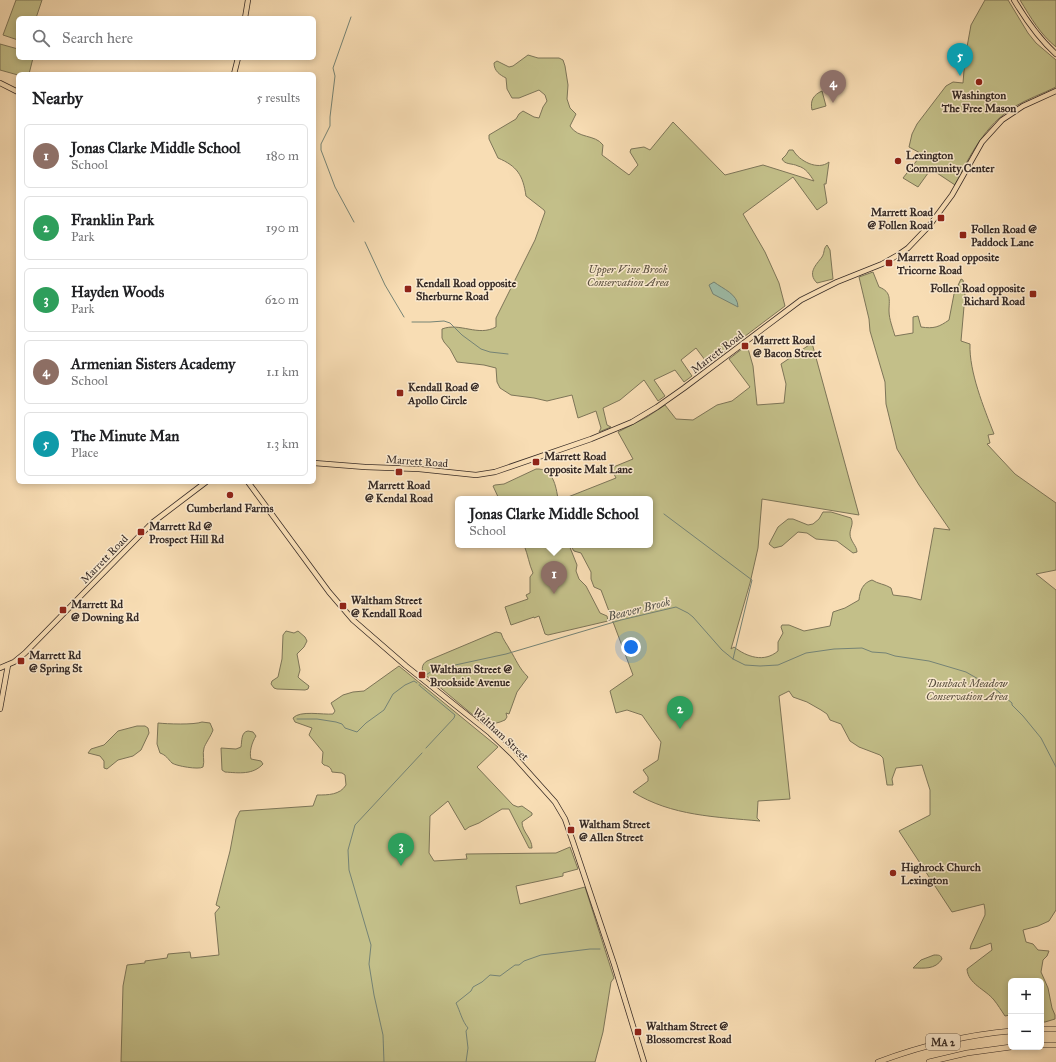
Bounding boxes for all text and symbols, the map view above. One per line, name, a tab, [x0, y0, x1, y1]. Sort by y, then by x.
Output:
search box	[16, 16, 316, 60]
icon: search	[30, 27, 52, 49]
text: Search here	[62, 29, 133, 47]
pin: 5	[947, 43, 973, 76]
pin: 4	[820, 70, 846, 103]
marker: Washington The Free Mason	[974, 77, 984, 87]
text: Nearby	[32, 88, 83, 109]
place label: Washington The Free Mason	[941, 89, 1016, 115]
text: 5 results	[256, 90, 300, 106]
text: Jonas Clarke Middle School	[71, 139, 241, 157]
text: 1	[43, 148, 49, 164]
text: 180 m	[266, 148, 299, 164]
place label: Lexington Community Center	[906, 149, 995, 176]
marker: Lexington Community Center	[893, 156, 903, 166]
text: School	[71, 157, 108, 173]
place label: Marrett Road @ Follen Road	[867, 206, 933, 232]
text: Franklin Park	[71, 211, 154, 229]
marker: Marrett Road @ Follen Road	[936, 213, 946, 223]
text: 2	[43, 220, 49, 236]
text: 190 m	[266, 220, 299, 236]
place label: Follen Road @ Paddock Lane	[971, 223, 1037, 249]
text: Park	[71, 229, 95, 245]
marker: Follen Road @ Paddock Lane	[958, 230, 968, 240]
place label: Marrett Road opposite Tricorne Road	[896, 251, 1000, 277]
marker: Marrett Road opposite Tricorne Road	[884, 258, 894, 268]
park label: Upper Vine Brook Conservation Area	[587, 263, 669, 289]
place label: Kendall Road opposite Sherburne Road	[416, 277, 517, 303]
place label: Follen Road opposite Richard Road	[930, 282, 1025, 308]
text: Hayden Woods	[71, 283, 164, 301]
marker: Kendall Road opposite Sherburne Road	[403, 284, 413, 294]
marker: Follen Road opposite Richard Road	[1028, 289, 1038, 299]
text: 3	[43, 292, 49, 308]
text: 620 m	[265, 292, 299, 308]
text: Park	[71, 301, 95, 317]
street label: Marrett Road	[688, 328, 746, 376]
place label: Marrett Road @ Bacon Street	[753, 334, 822, 360]
marker: Marrett Road @ Bacon Street	[740, 341, 750, 351]
text: Armenian Sisters Academy	[71, 355, 235, 373]
text: 4	[42, 364, 50, 380]
text: 1.1 km	[266, 364, 299, 380]
text: School	[71, 373, 108, 389]
place label: Kendall Road @ Apollo Circle	[407, 381, 480, 408]
marker: Kendall Road @ Apollo Circle	[395, 388, 405, 398]
text: The Minute Man	[71, 427, 179, 445]
text: 5	[43, 436, 49, 452]
text: 1.3 km	[266, 436, 299, 452]
text: Place	[71, 445, 98, 461]
place label: Marrett Road opposite Malt Lane	[544, 450, 633, 477]
street label: Marrett Road	[385, 453, 449, 470]
marker: Marrett Road opposite Malt Lane	[531, 457, 541, 467]
marker: Marrett Road @ Kendal Road	[394, 467, 404, 477]
place label: Marrett Road @ Kendal Road	[365, 479, 433, 505]
marker: Cumberland Farms	[225, 490, 235, 500]
popup	[455, 496, 653, 548]
place label: Cumberland Farms	[187, 502, 273, 515]
text: Jonas Clarke Middle School	[469, 505, 639, 523]
place label: Marrett Rd @ Prospect Hill Rd	[149, 520, 224, 547]
text: School	[469, 523, 506, 539]
marker: Marrett Rd @ Prospect Hill Rd	[136, 527, 146, 537]
street label: Marrett Road	[78, 532, 131, 586]
pin: 1	[541, 561, 567, 594]
place label: Waltham Street @ Kendall Road	[351, 594, 422, 620]
water label: Beaver Brook	[605, 594, 672, 624]
place label: Marrett Rd @ Downing Rd	[71, 598, 139, 624]
marker: Waltham Street @ Kendall Road	[338, 601, 348, 611]
marker: Marrett Rd @ Downing Rd	[58, 605, 68, 615]
your location	[621, 637, 641, 657]
place label: Marrett Rd @ Spring St	[29, 649, 83, 676]
marker: Marrett Rd @ Spring St	[16, 656, 26, 666]
place label: Waltham Street @ Brookside Avenue	[430, 663, 512, 689]
marker: Waltham Street @ Brookside Avenue	[417, 670, 427, 680]
park label: Dunback Meadow Conservation Area	[926, 677, 1008, 703]
pin: 2	[667, 696, 693, 729]
street label: Waltham Street	[470, 705, 531, 763]
place label: Waltham Street @ Allen Street	[579, 818, 650, 844]
marker: Waltham Street @ Allen Street	[566, 825, 576, 835]
pin: 3	[388, 833, 414, 866]
place label: Highrock Church Lexington	[901, 861, 982, 887]
marker: Highrock Church Lexington	[888, 868, 898, 878]
map controls	[1008, 978, 1044, 1050]
button: +	[1008, 978, 1044, 1014]
button: −	[1008, 1014, 1044, 1050]
place label: Waltham Street @ Blossomcrest Road	[646, 1020, 732, 1046]
marker: Waltham Street @ Blossomcrest Road	[633, 1027, 643, 1037]
road number: MA 2	[926, 1034, 960, 1050]

